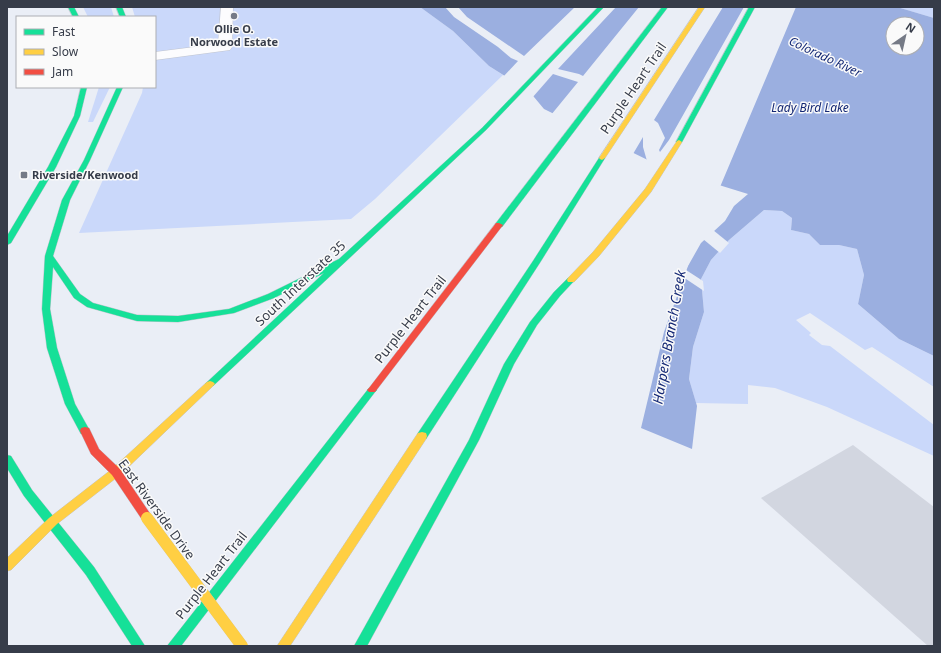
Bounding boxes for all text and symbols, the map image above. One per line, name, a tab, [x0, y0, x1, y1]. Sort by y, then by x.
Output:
marker: Ollie O. Norwood Estate	[229, 11, 239, 21]
legend	[16, 16, 156, 88]
north arrow	[885, 16, 925, 56]
text: N	[903, 19, 919, 36]
place label: Ollie O. Norwood Estate	[190, 21, 278, 49]
text: Fast	[52, 23, 76, 40]
water label: Colorado River	[786, 32, 865, 81]
street label: Purple Heart Trail	[596, 39, 670, 137]
text: Slow	[52, 43, 79, 60]
text: Jam	[51, 63, 73, 80]
water label: Lady Bird Lake	[771, 99, 849, 116]
place label: Riverside/Kenwood	[32, 167, 138, 182]
marker: Riverside/Kenwood	[19, 170, 29, 180]
street label: South Interstate 35	[251, 236, 349, 330]
water label: Harpers Branch Creek	[647, 267, 690, 405]
street label: Purple Heart Trail	[370, 271, 450, 367]
street label: East Riverside Drive	[114, 455, 200, 563]
street label: Purple Heart Trail	[171, 527, 251, 623]

